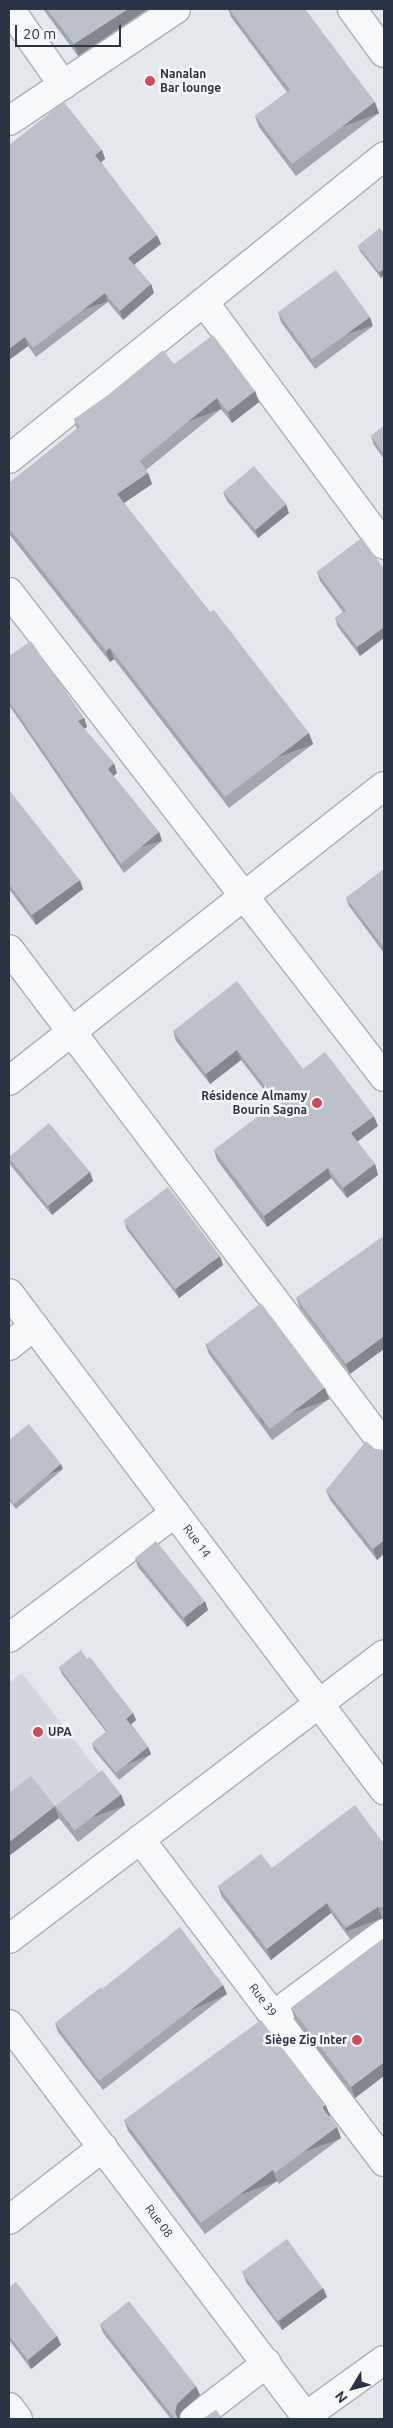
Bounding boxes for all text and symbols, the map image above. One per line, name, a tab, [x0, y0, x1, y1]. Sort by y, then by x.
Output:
scale bar	[18, 15, 124, 47]
text: 20 m	[23, 25, 56, 42]
place label: Nanalan Bar lounge	[160, 67, 221, 95]
marker: Nanalan Bar lounge	[144, 75, 156, 87]
place label: Résidence Almamy Bourin Sagna	[201, 1089, 307, 1117]
marker: Résidence Almamy Bourin Sagna	[311, 1097, 323, 1109]
street label: Rue 14	[180, 1522, 214, 1560]
place label: UPA	[48, 1725, 72, 1739]
marker: UPA	[32, 1726, 44, 1738]
street label: Rue 39	[246, 1981, 280, 2019]
place label: Siège Zig Inter	[265, 2033, 347, 2047]
marker: Siège Zig Inter	[351, 2034, 363, 2046]
street label: Rue 08	[142, 2202, 176, 2240]
north arrow	[328, 2363, 378, 2413]
text: N	[331, 2388, 351, 2406]

